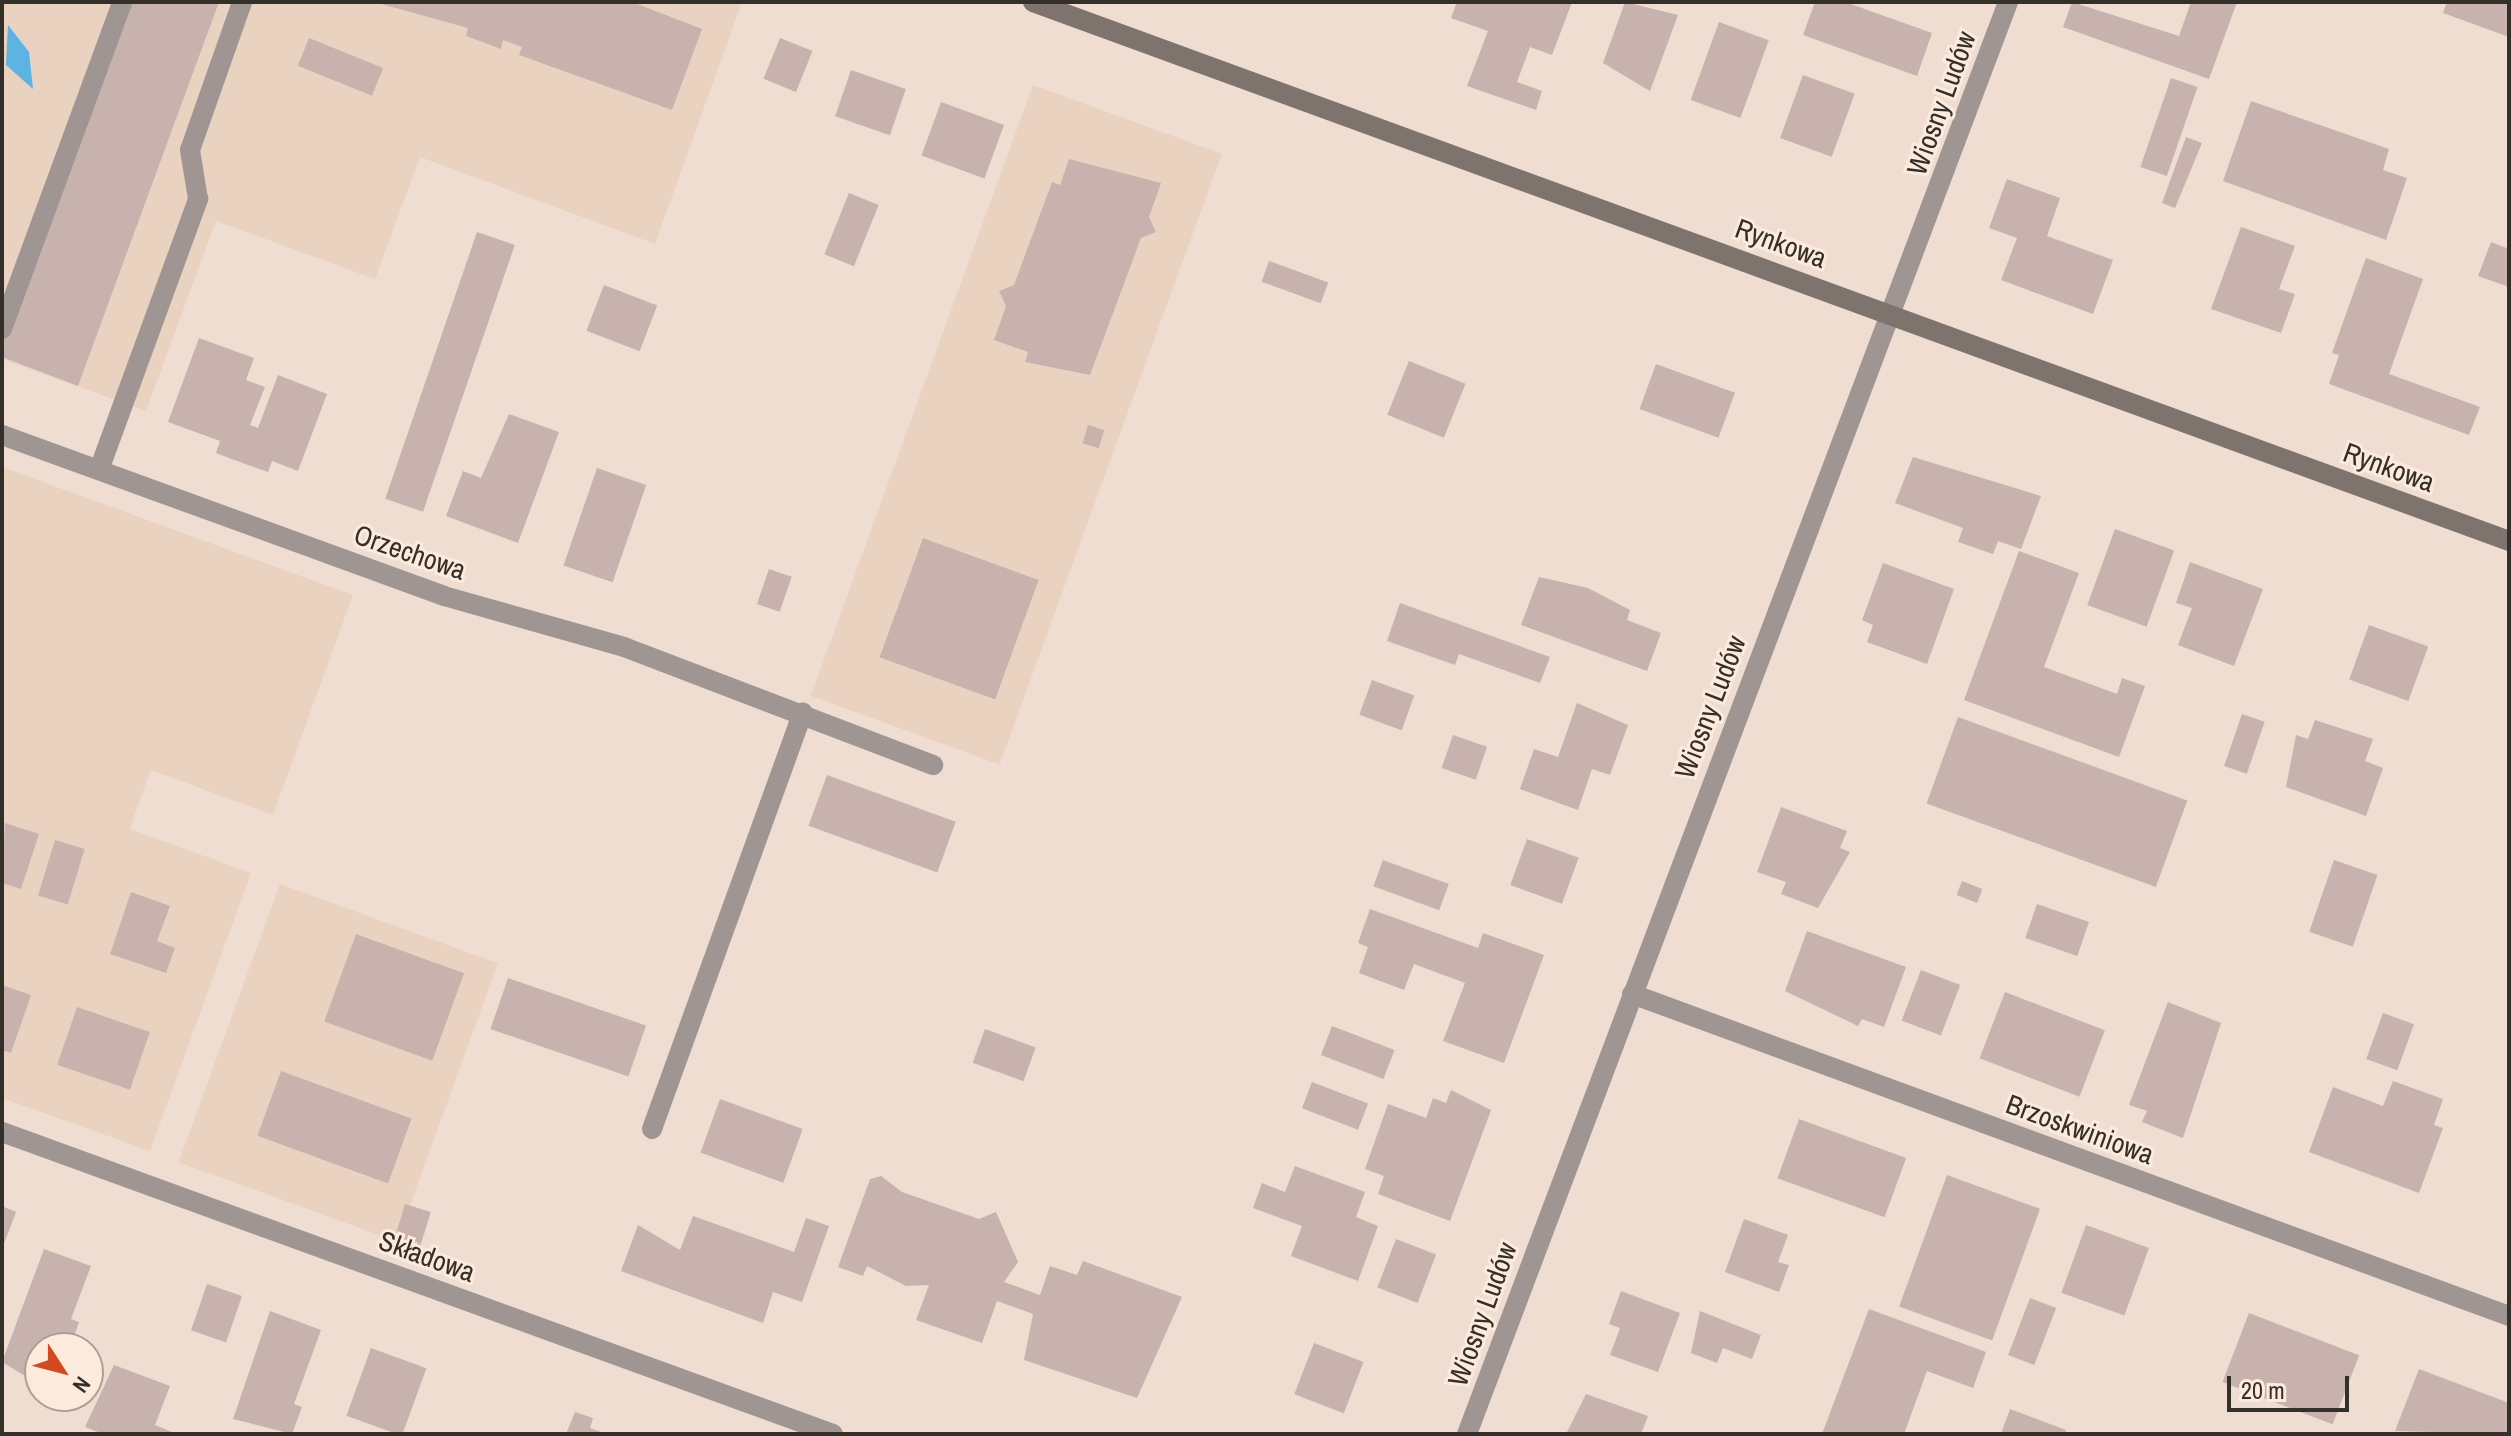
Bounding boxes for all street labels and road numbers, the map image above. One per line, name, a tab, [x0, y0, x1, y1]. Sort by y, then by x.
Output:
street label: Wiosny Ludów	[1899, 27, 1983, 179]
street label: Rynkowa	[1731, 211, 1831, 275]
street label: Rynkowa	[2339, 435, 2439, 499]
street label: Orzechowa	[350, 517, 470, 587]
street label: Wiosny Ludów	[1667, 631, 1753, 783]
street label: Brzoskwiniowa	[2002, 1087, 2158, 1171]
street label: Składowa	[374, 1223, 480, 1289]
street label: Wiosny Ludów	[1440, 1238, 1524, 1390]

